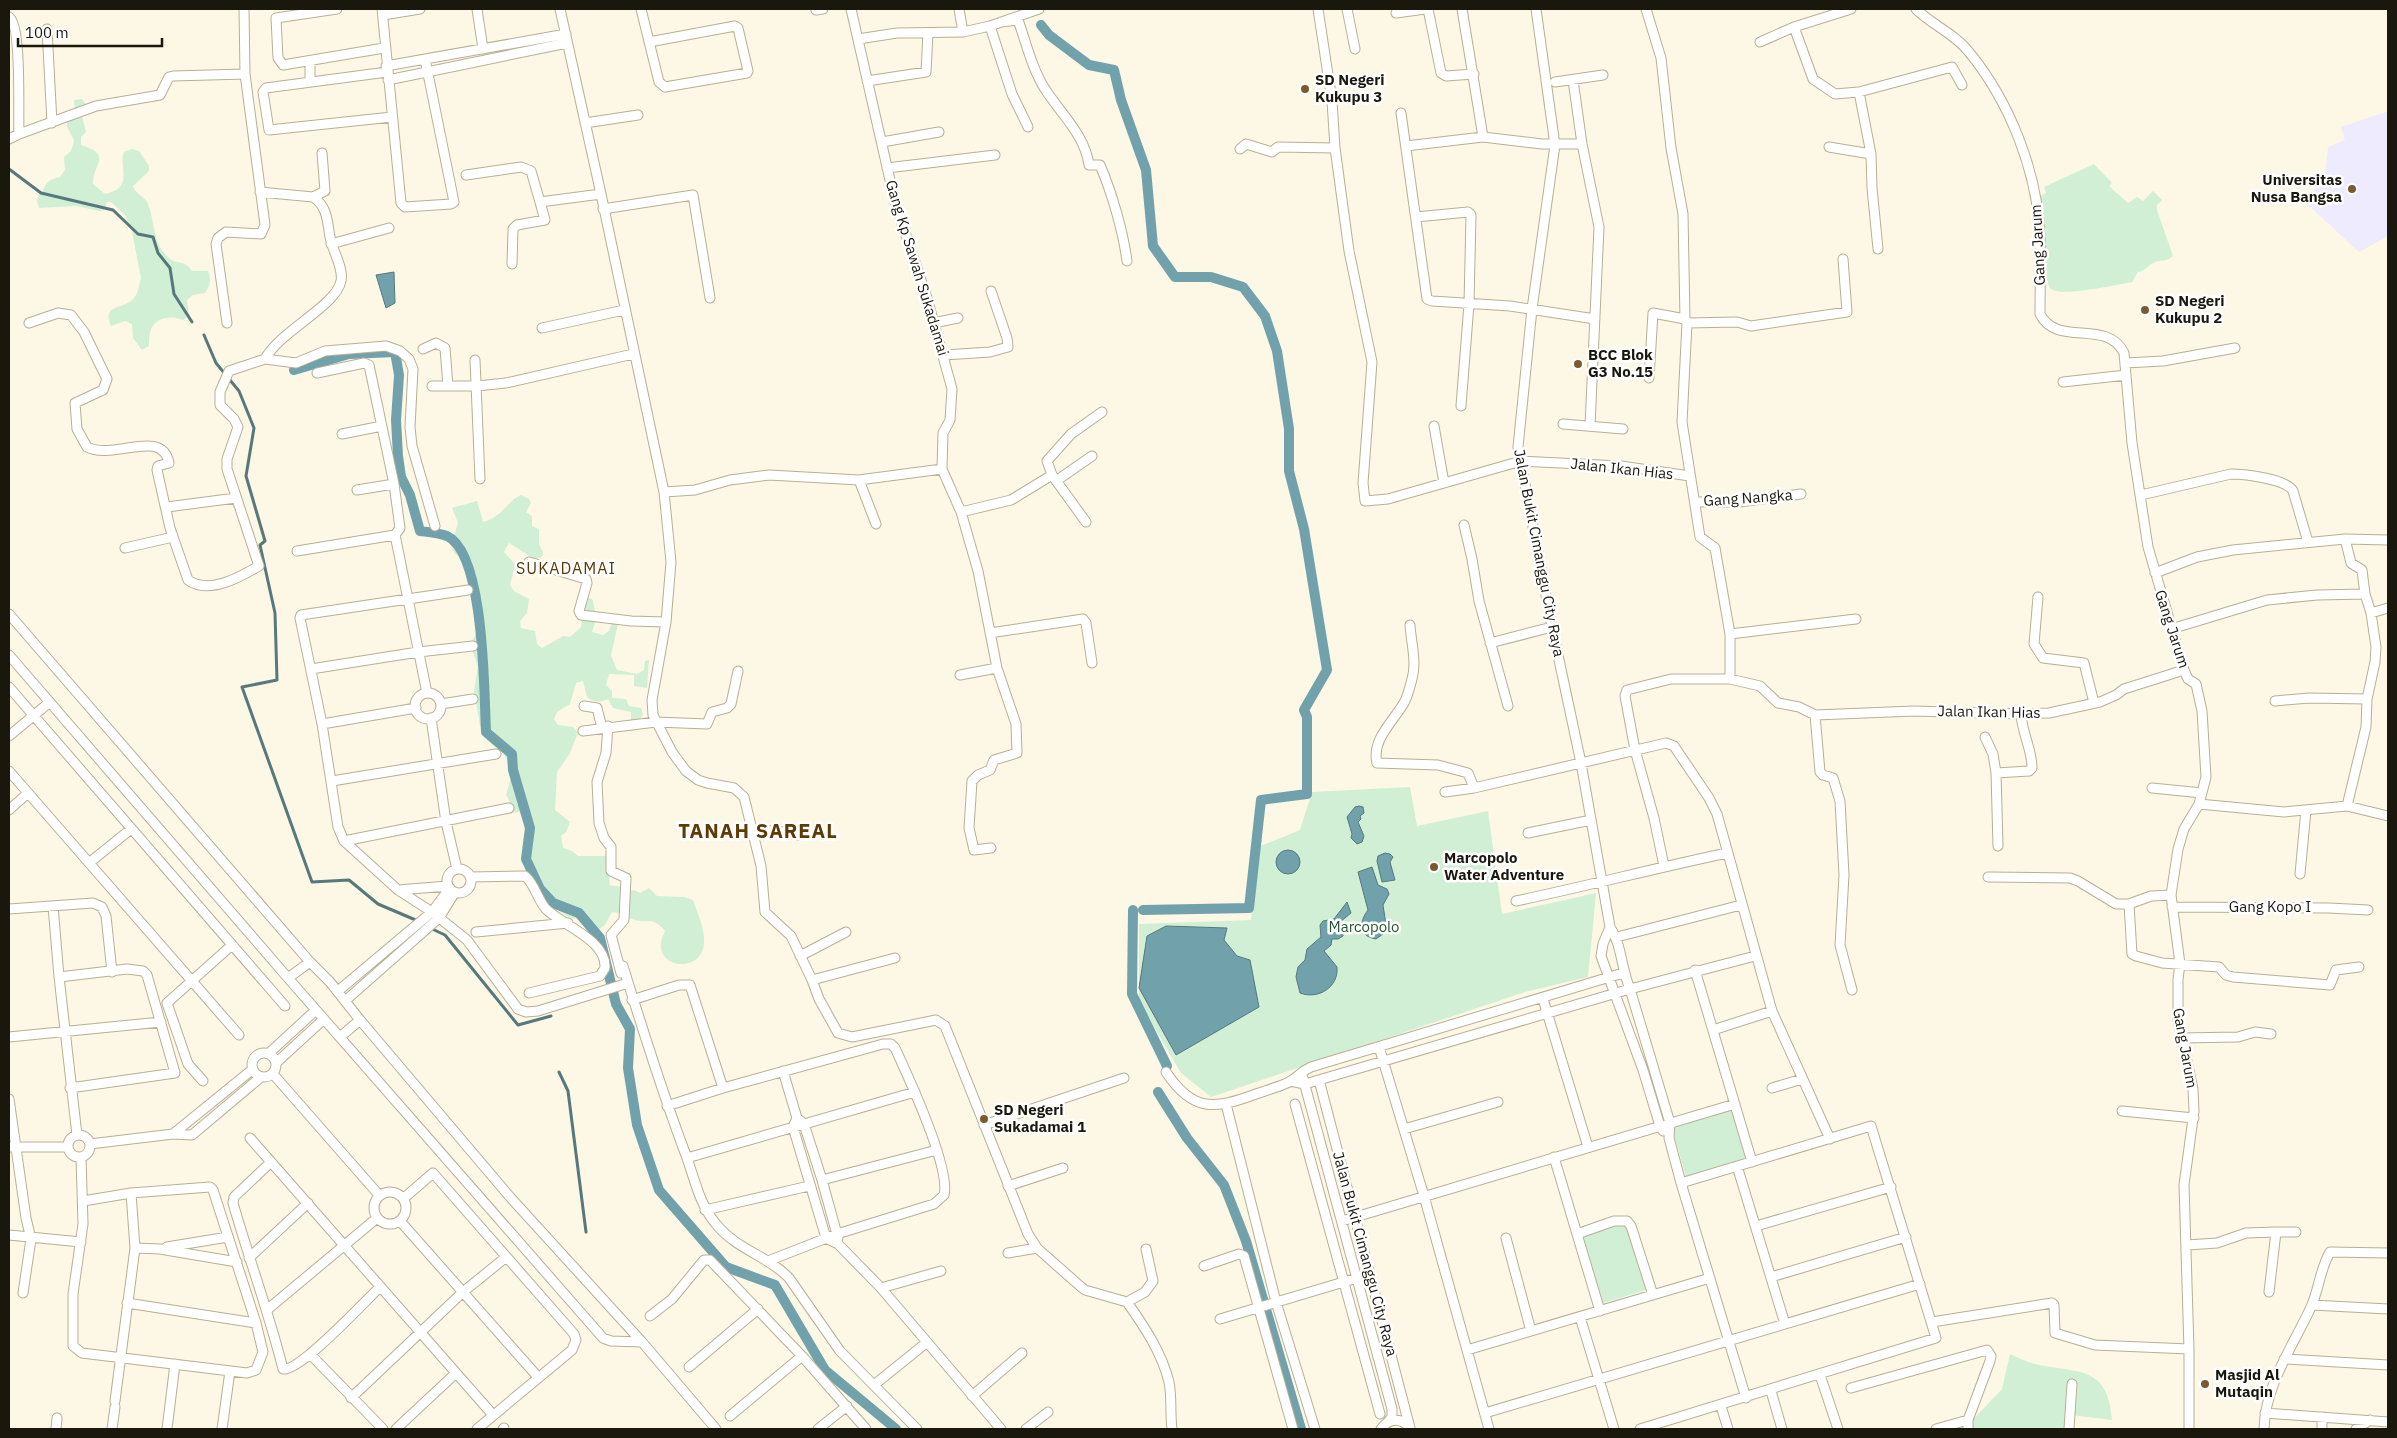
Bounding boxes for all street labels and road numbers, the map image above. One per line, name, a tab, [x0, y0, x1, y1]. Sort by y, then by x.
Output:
street label: Gang Kp Sawah Sukadamai	[882, 178, 953, 358]
street label: Gang Jarum	[2026, 204, 2049, 286]
street label: Jalan Bukit Cimanggu City Raya	[1510, 447, 1569, 658]
street label: Jalan Ikan Hias	[1570, 454, 1674, 483]
street label: Gang Nangka	[1703, 485, 1793, 510]
street label: Gang Jarum	[2151, 587, 2194, 670]
street label: Jalan Ikan Hias	[1937, 701, 2041, 722]
street label: Gang Kopo I	[2229, 897, 2311, 916]
street label: Gang Jarum	[2169, 1006, 2202, 1090]
street label: Jalan Bukit Cimanggu City Raya	[1329, 1149, 1402, 1358]

